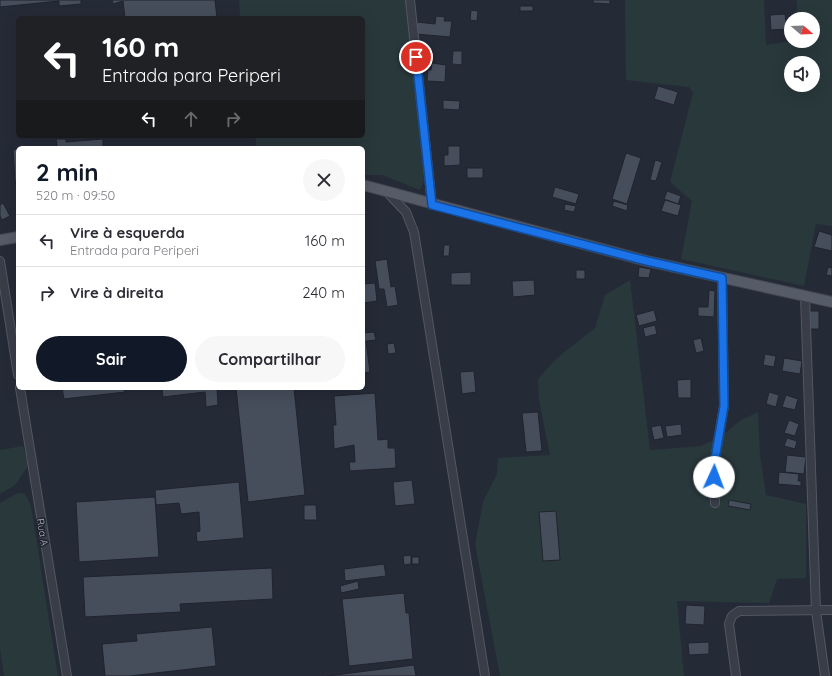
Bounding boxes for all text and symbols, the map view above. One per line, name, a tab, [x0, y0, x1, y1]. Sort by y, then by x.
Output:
north arrow	[784, 12, 820, 48]
map controls	[784, 12, 820, 92]
text: 160 m	[102, 29, 179, 64]
icon: left	[36, 32, 88, 84]
pin	[399, 40, 433, 74]
icon: arrive	[405, 46, 427, 68]
button: sound	[784, 56, 820, 92]
text: Entrada para Periperi	[102, 64, 281, 87]
icon: left	[138, 108, 160, 130]
icon: ahead	[180, 108, 202, 130]
icon: right	[222, 108, 244, 130]
text: 2 min	[36, 157, 98, 187]
button: close	[303, 159, 345, 201]
text: 520 m · 09:50	[36, 187, 115, 203]
text: Vire à esquerda	[70, 223, 185, 242]
icon: left	[36, 230, 58, 252]
text: 160 m	[305, 231, 345, 250]
text: Entrada para Periperi	[70, 242, 199, 258]
icon: right	[36, 282, 58, 304]
text: Vire à direita	[70, 283, 164, 302]
text: 240 m	[302, 283, 345, 302]
button: Sair	[36, 336, 187, 382]
button: Compartilhar	[195, 336, 345, 382]
position arrow	[693, 456, 735, 498]
street label: Rua A	[34, 517, 51, 547]

